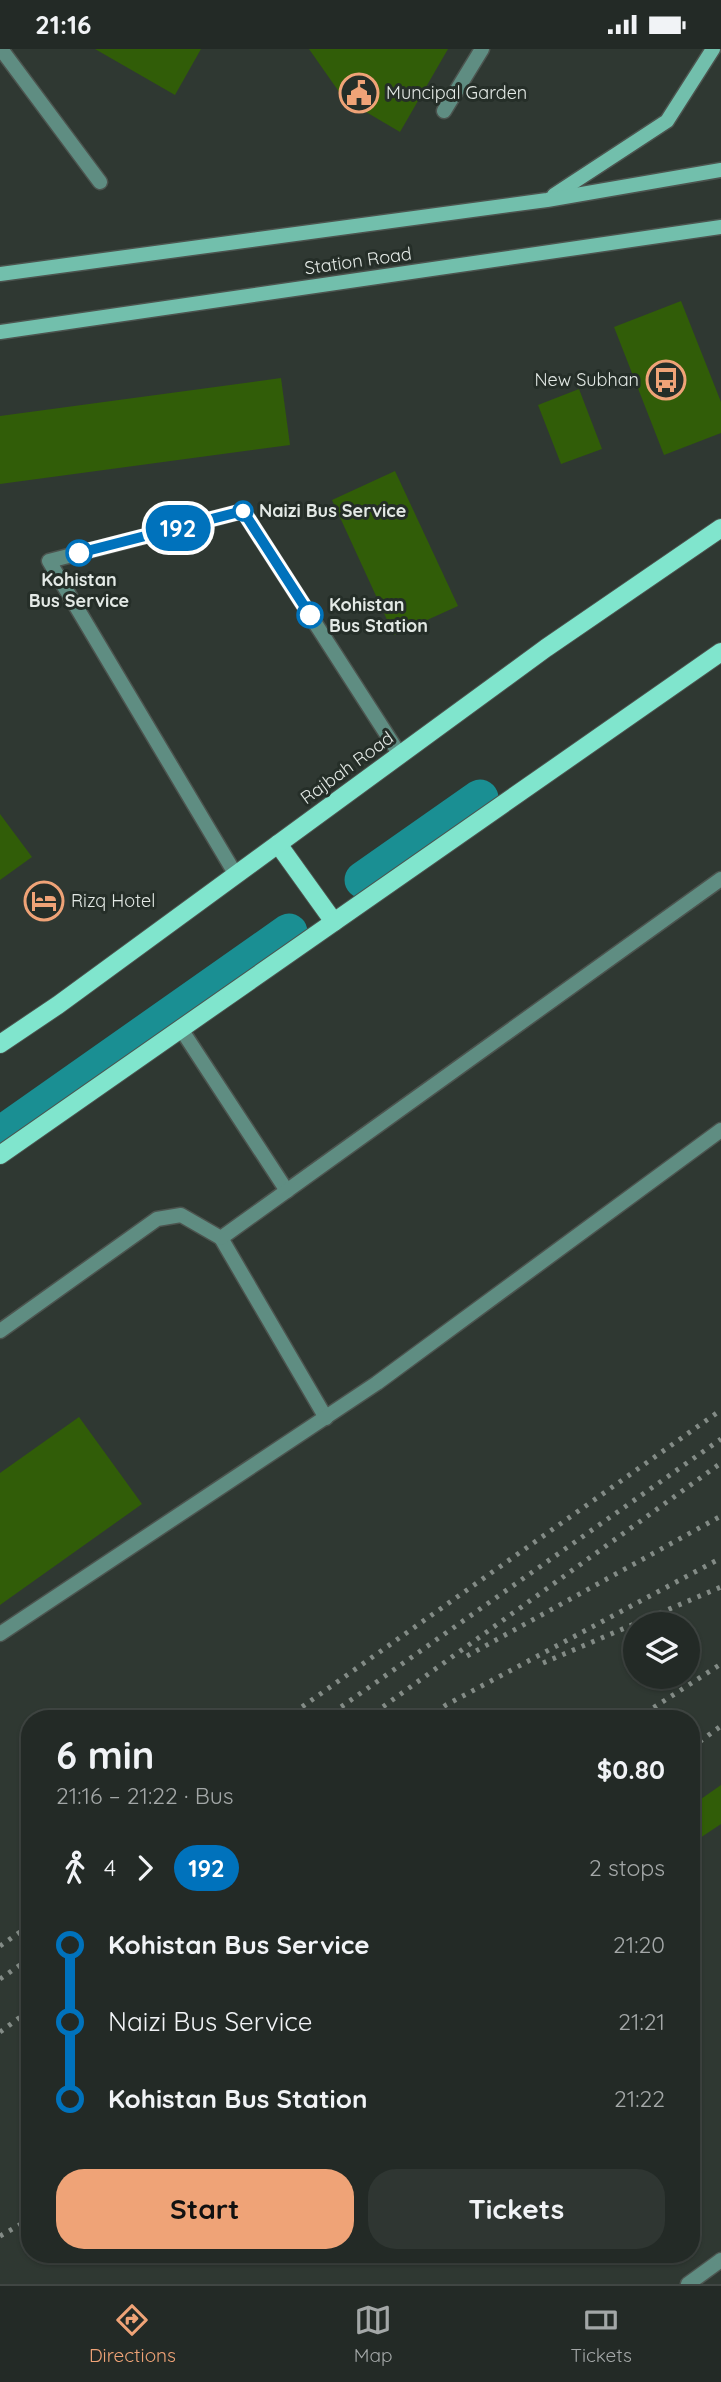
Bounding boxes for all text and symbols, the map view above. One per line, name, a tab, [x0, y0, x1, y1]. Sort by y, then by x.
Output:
text: 21:16	[35, 8, 92, 41]
public building icon: Muncipal Garden	[338, 72, 380, 114]
place label: Muncipal Garden	[386, 81, 527, 104]
street label: Station Road	[303, 242, 413, 279]
bus stop icon: New Subhan	[645, 359, 687, 401]
place label: New Subhan	[534, 368, 639, 391]
place label: Naizi Bus Service	[259, 499, 406, 522]
marker: Naizi Bus Service	[233, 501, 253, 521]
line badge: 192	[138, 505, 218, 551]
text: 192	[160, 513, 196, 543]
marker: Kohistan Bus Service	[66, 540, 92, 566]
place label: Kohistan Bus Service	[29, 568, 129, 612]
place label: Kohistan Bus Station	[329, 593, 428, 637]
marker: Kohistan Bus Station	[297, 602, 323, 628]
street label: Rajbah Road	[296, 726, 398, 809]
hotel icon: Rizq Hotel	[23, 880, 65, 922]
place label: Rizq Hotel	[71, 889, 155, 912]
map controls	[623, 1612, 700, 1689]
button: layers	[623, 1612, 700, 1689]
text: 6 min	[56, 1731, 154, 1779]
text: $0.80	[597, 1753, 665, 1786]
text: 21:16 – 21:22 · Bus	[56, 1781, 234, 1810]
icon: walk	[56, 1849, 94, 1887]
icon: forward	[126, 1849, 164, 1887]
text: 4	[104, 1853, 116, 1882]
text: 192	[188, 1853, 225, 1883]
text: 2 stops	[589, 1853, 665, 1882]
text: Kohistan Bus Service	[108, 1928, 370, 1961]
text: 21:20	[613, 1930, 665, 1959]
text: Naizi Bus Service	[108, 2005, 312, 2038]
text: 21:21	[618, 2007, 665, 2036]
text: Kohistan Bus Station	[108, 2082, 367, 2115]
text: 21:22	[614, 2084, 665, 2113]
button: Start	[56, 2169, 354, 2249]
button: Tickets	[368, 2169, 665, 2249]
tab: Directions	[89, 2301, 176, 2367]
tab: Map	[354, 2301, 393, 2367]
tab: Tickets	[570, 2301, 632, 2367]

